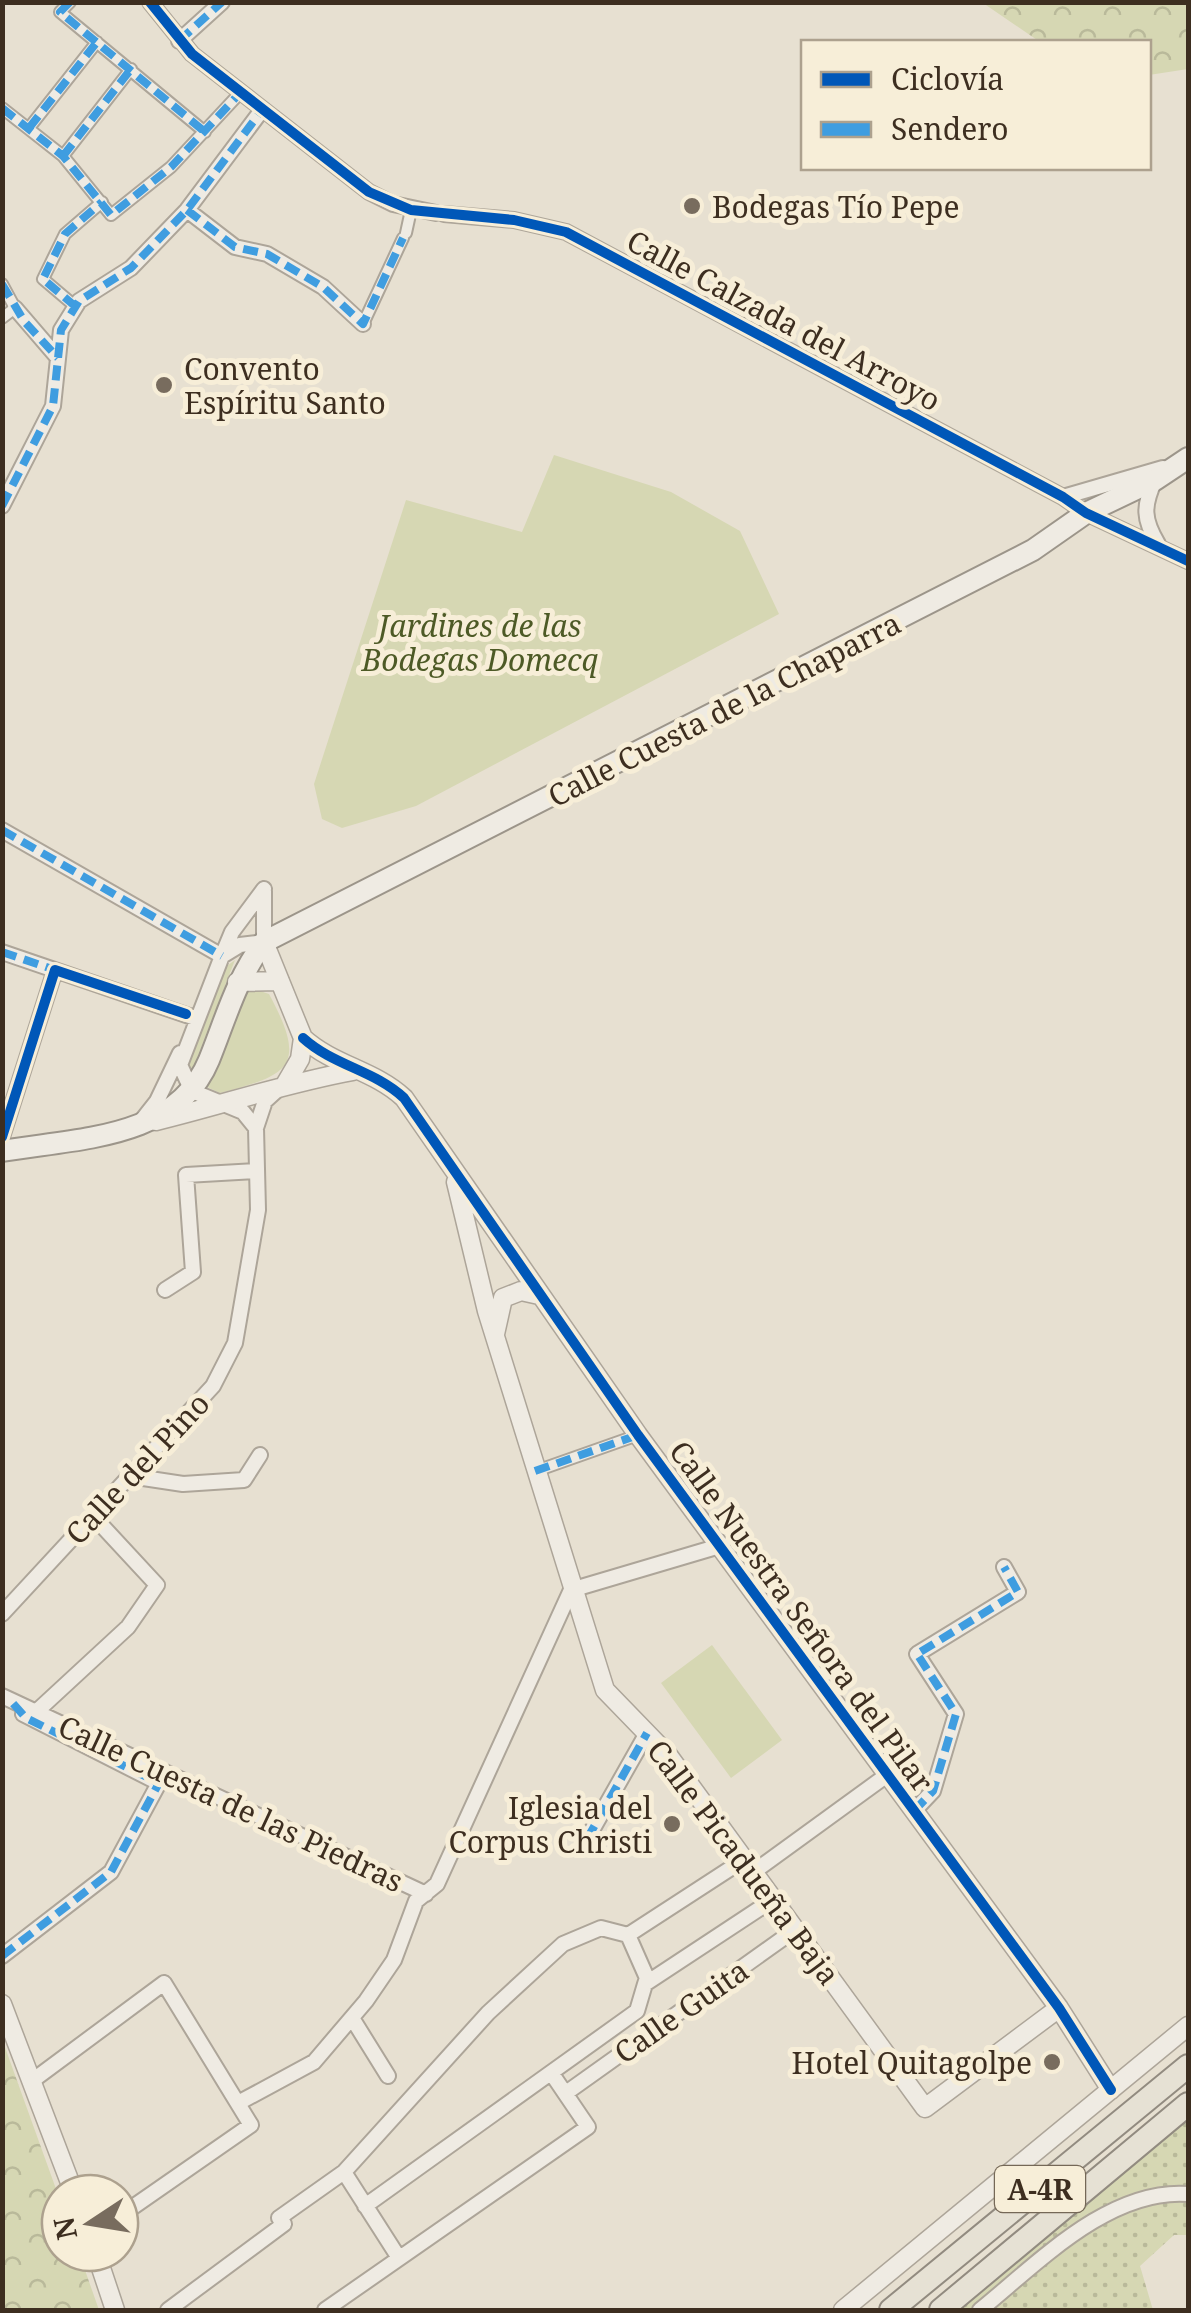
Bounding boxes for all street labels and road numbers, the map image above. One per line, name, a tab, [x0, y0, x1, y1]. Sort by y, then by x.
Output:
street label: Calle Calzada del Arroyo	[620, 220, 948, 420]
street label: Calle Cuesta de la Chaparra	[541, 602, 907, 816]
street label: Calle del Pino	[56, 1383, 218, 1553]
street label: Calle Nuestra Señora del Pilar	[661, 1432, 943, 1800]
street label: Calle Cuesta de las Piedras	[52, 1705, 410, 1901]
street label: Calle Picadueña Baja	[638, 1731, 850, 1993]
street label: Calle Guita	[606, 1950, 756, 2072]
road number: A-4R	[995, 2166, 1085, 2212]

